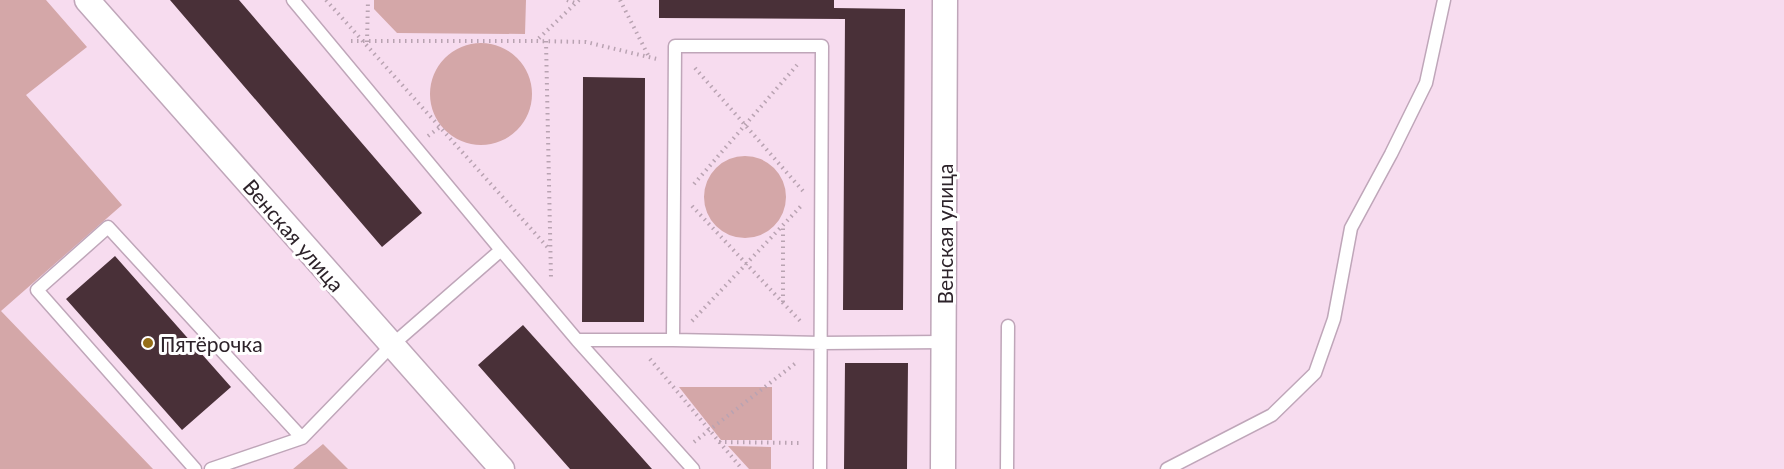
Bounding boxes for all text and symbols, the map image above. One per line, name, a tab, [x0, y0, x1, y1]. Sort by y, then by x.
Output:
street label: Венская улица	[932, 164, 957, 304]
street label: Венская улица	[238, 174, 350, 296]
place label: Пятёрочка	[160, 331, 263, 356]
marker: Пятёрочка	[141, 336, 155, 350]

